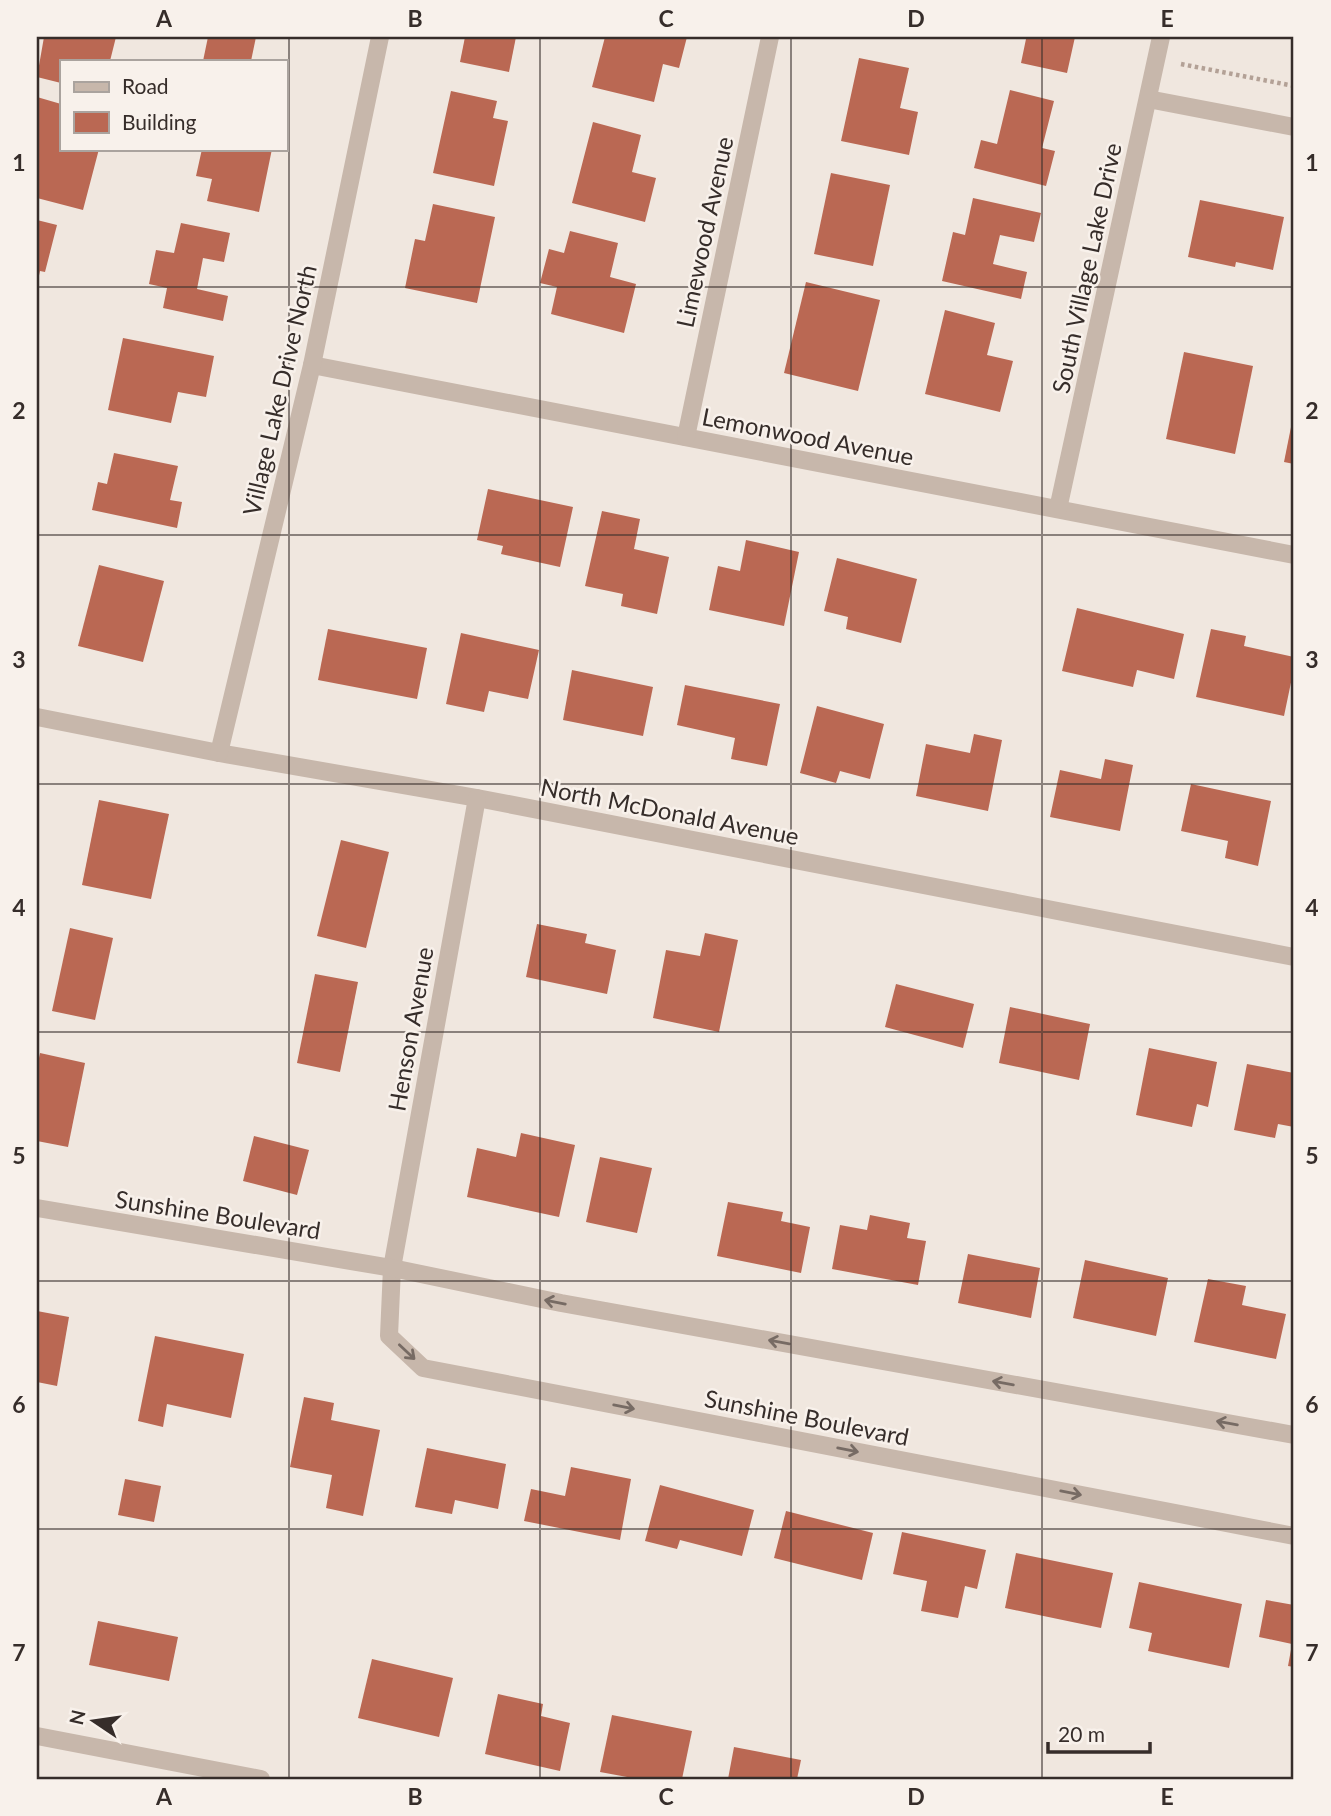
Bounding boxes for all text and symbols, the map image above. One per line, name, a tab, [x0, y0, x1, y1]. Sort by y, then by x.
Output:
text: A	[155, 4, 173, 32]
text: B	[407, 4, 423, 32]
text: C	[658, 4, 674, 32]
text: D	[907, 4, 925, 32]
text: E	[1160, 4, 1174, 32]
legend	[60, 60, 287, 150]
text: Road	[122, 73, 169, 98]
text: Building	[122, 109, 197, 134]
street label: Limewood Avenue	[670, 134, 738, 330]
street label: South Village Lake Drive	[1045, 140, 1127, 396]
text: 1	[12, 148, 26, 176]
text: 1	[1305, 148, 1319, 176]
street label: Village Lake Drive North	[236, 262, 322, 518]
text: 2	[12, 396, 26, 424]
text: 2	[1305, 396, 1319, 424]
street label: Lemonwood Avenue	[700, 401, 916, 471]
text: 3	[12, 645, 26, 673]
text: 3	[1305, 645, 1319, 673]
street label: North McDonald Avenue	[538, 772, 802, 850]
text: 4	[12, 893, 26, 921]
text: 4	[1305, 893, 1319, 921]
street label: Henson Avenue	[381, 945, 439, 1113]
text: 5	[12, 1141, 26, 1169]
text: 5	[1305, 1141, 1319, 1169]
street label: Sunshine Boulevard	[113, 1183, 323, 1245]
one-way arrow	[544, 1294, 567, 1308]
one-way arrow	[768, 1335, 791, 1348]
one-way arrow	[398, 1344, 415, 1361]
one-way arrow	[992, 1375, 1015, 1389]
street label: Sunshine Boulevard	[702, 1383, 912, 1451]
text: 6	[12, 1390, 26, 1418]
text: 6	[1305, 1390, 1319, 1418]
one-way arrow	[612, 1400, 635, 1414]
one-way arrow	[1216, 1416, 1239, 1429]
one-way arrow	[836, 1444, 859, 1457]
one-way arrow	[1059, 1487, 1082, 1501]
text: 7	[12, 1638, 26, 1666]
text: 7	[1305, 1638, 1319, 1666]
north arrow	[60, 1686, 130, 1756]
text: N	[64, 1707, 90, 1727]
scale bar	[1048, 1711, 1149, 1755]
text: 20 m	[1058, 1721, 1105, 1746]
text: A	[155, 1782, 173, 1810]
text: B	[407, 1782, 423, 1810]
text: C	[658, 1782, 674, 1810]
text: D	[907, 1782, 925, 1810]
text: E	[1160, 1782, 1174, 1810]

